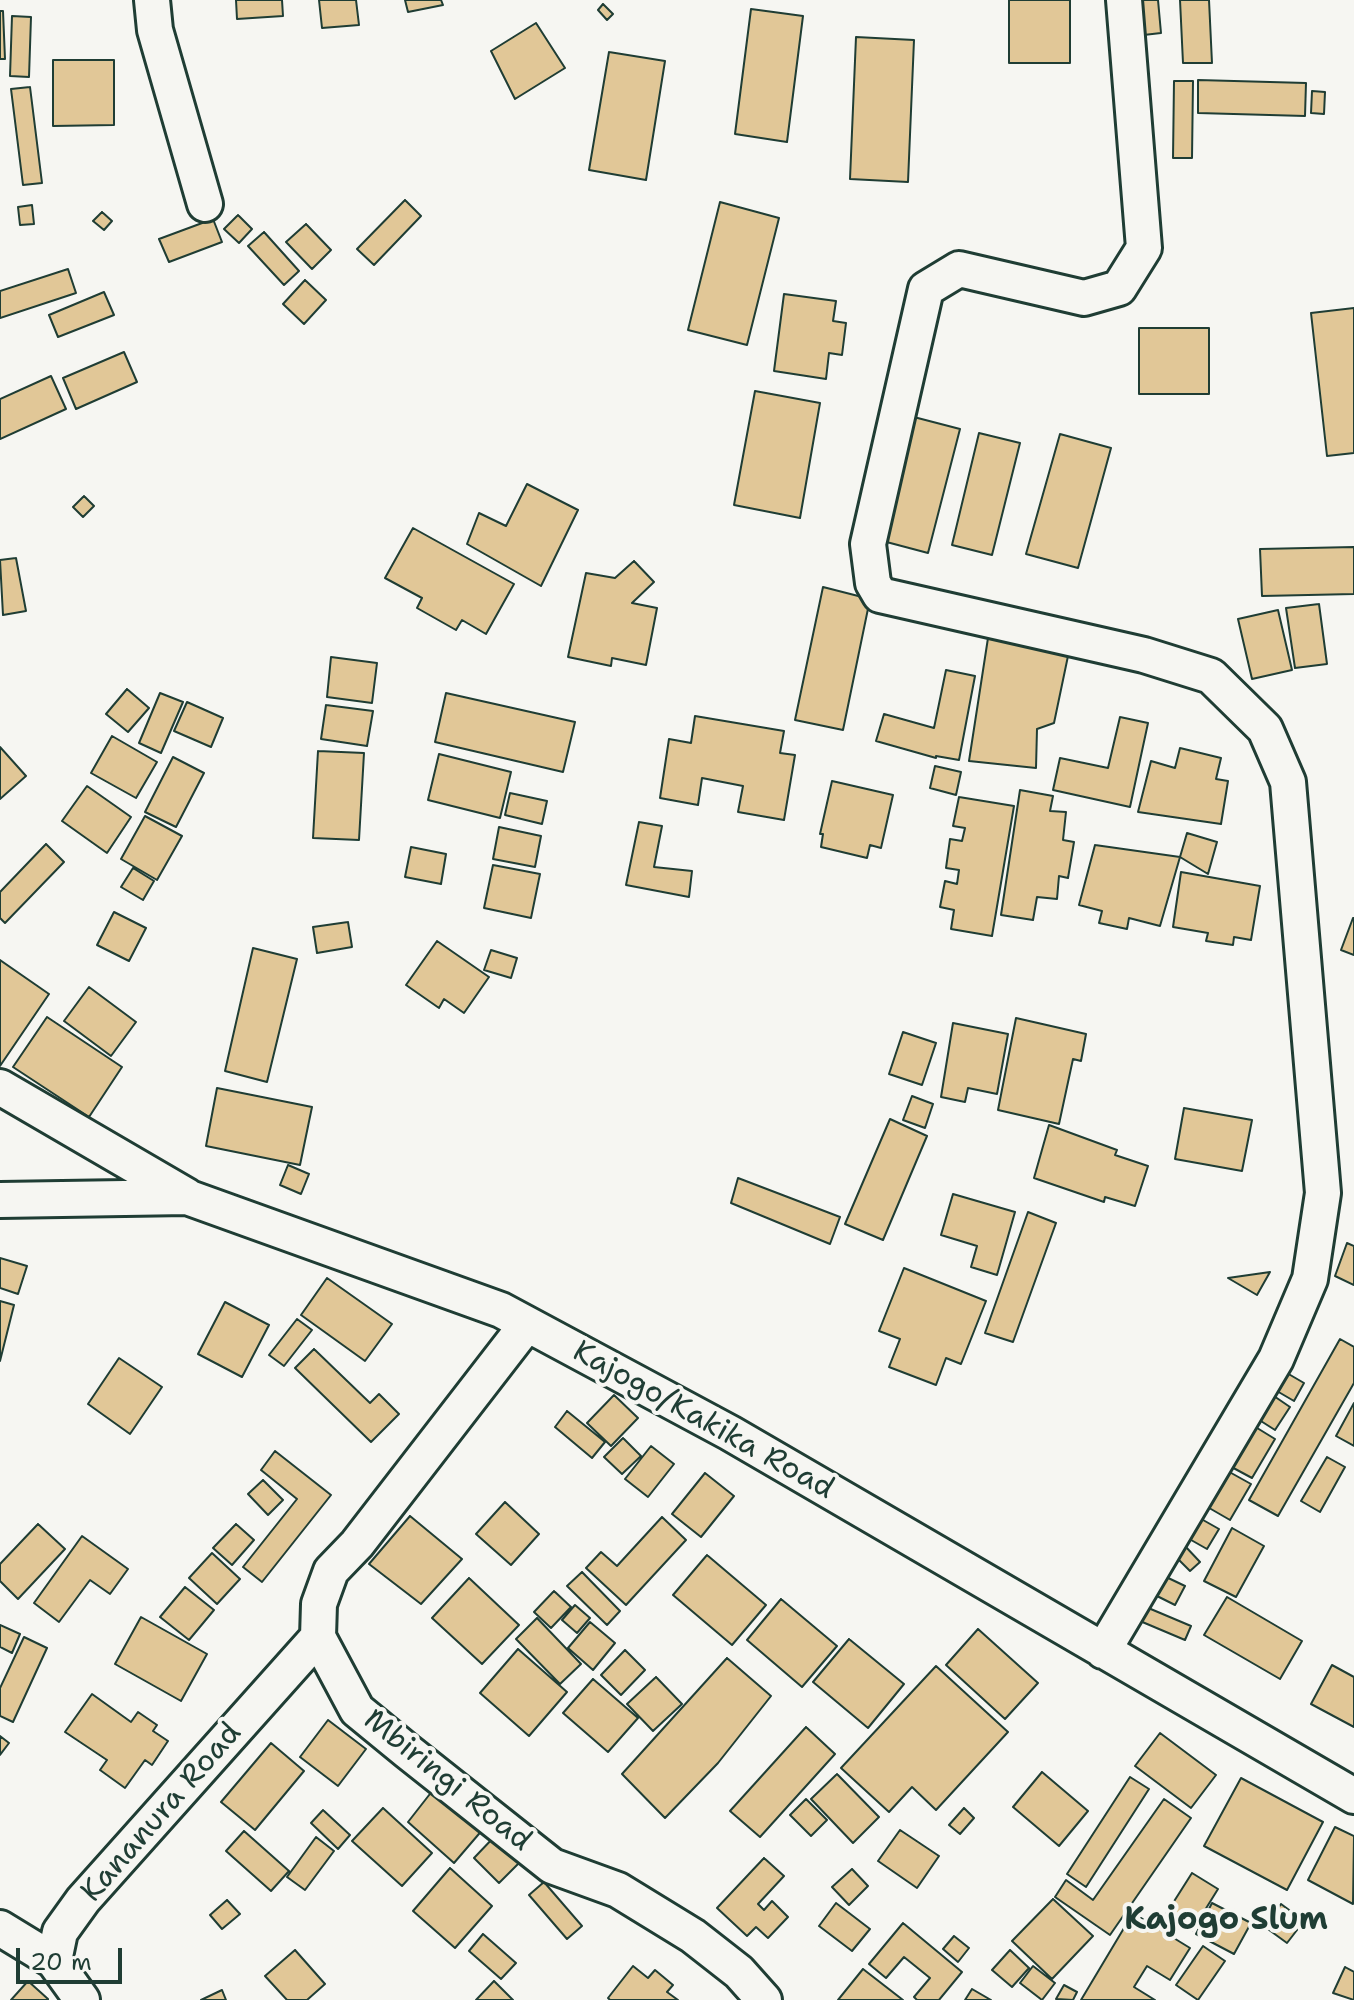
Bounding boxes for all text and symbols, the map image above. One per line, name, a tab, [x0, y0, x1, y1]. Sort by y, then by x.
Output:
street label: Kajogo/Kakika Road	[566, 1334, 840, 1508]
street label: Mbiringi Road	[356, 1702, 538, 1860]
street label: Kananura Road	[74, 1716, 250, 1910]
district label: Kajogo Slum	[1124, 1902, 1328, 1940]
scale bar	[20, 1932, 126, 1982]
text: 20 m	[30, 1946, 92, 1978]

